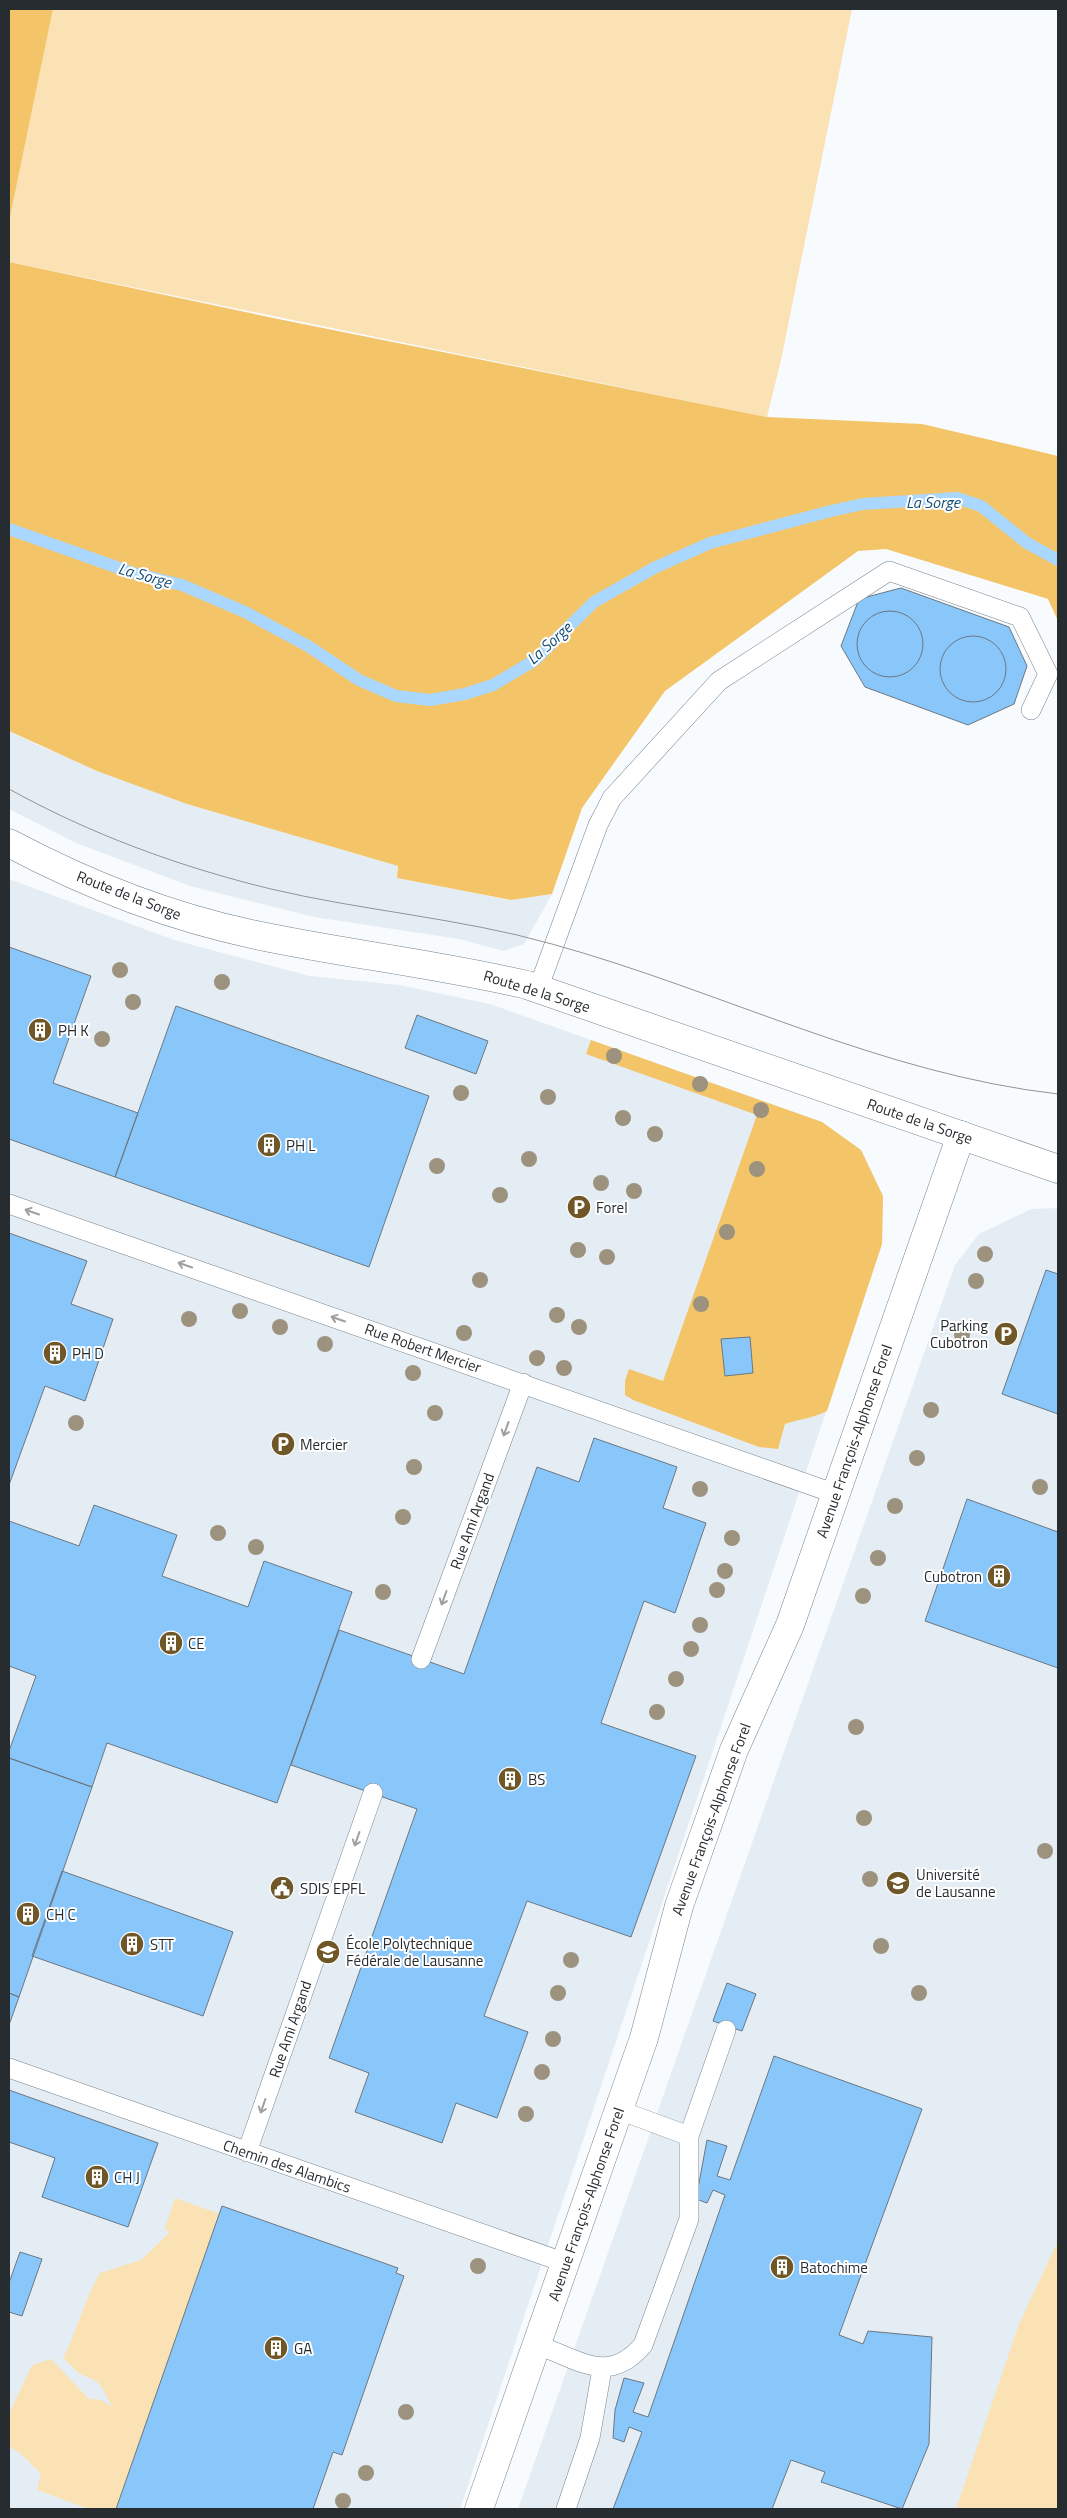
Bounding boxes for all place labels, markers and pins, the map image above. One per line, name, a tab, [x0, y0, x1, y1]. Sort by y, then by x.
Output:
building icon: PH K	[27, 1017, 53, 1043]
place label: PH K	[58, 1019, 89, 1042]
building icon: PH L	[256, 1132, 282, 1158]
place label: PH L	[286, 1134, 316, 1157]
parking icon: Forel	[566, 1194, 592, 1220]
place label: Forel	[596, 1196, 628, 1219]
place label: Parking Cubotron	[930, 1314, 988, 1354]
parking icon: Parking Cubotron	[993, 1321, 1019, 1347]
building icon: PH D	[42, 1340, 68, 1366]
place label: PH D	[72, 1342, 104, 1365]
parking icon: Mercier	[270, 1431, 296, 1457]
place label: Mercier	[300, 1433, 348, 1456]
building icon: Cubotron	[986, 1563, 1012, 1589]
place label: Cubotron	[924, 1565, 982, 1588]
building icon: CE	[158, 1630, 184, 1656]
place label: CE	[188, 1632, 204, 1655]
building icon: BS	[497, 1766, 523, 1792]
place label: BS	[528, 1768, 545, 1791]
place label: Université de Lausanne	[916, 1863, 996, 1903]
school or university icon: Université de Lausanne	[885, 1870, 911, 1896]
public building icon: SDIS EPFL	[269, 1875, 295, 1901]
place label: SDIS EPFL	[300, 1877, 365, 1900]
building icon: CH C	[15, 1901, 41, 1927]
place label: CH C	[46, 1903, 76, 1926]
building icon: STT	[119, 1931, 145, 1957]
place label: École Polytechnique Fédérale de Lausanne	[346, 1932, 483, 1972]
place label: STT	[150, 1933, 174, 1956]
school or university icon: École Polytechnique Fédérale de Lausanne	[315, 1939, 341, 1965]
building icon: CH J	[84, 2164, 110, 2190]
place label: CH J	[114, 2166, 140, 2189]
building icon: Batochime	[769, 2254, 795, 2280]
place label: Batochime	[800, 2256, 868, 2279]
building icon: GA	[263, 2335, 289, 2361]
place label: GA	[294, 2337, 312, 2360]

